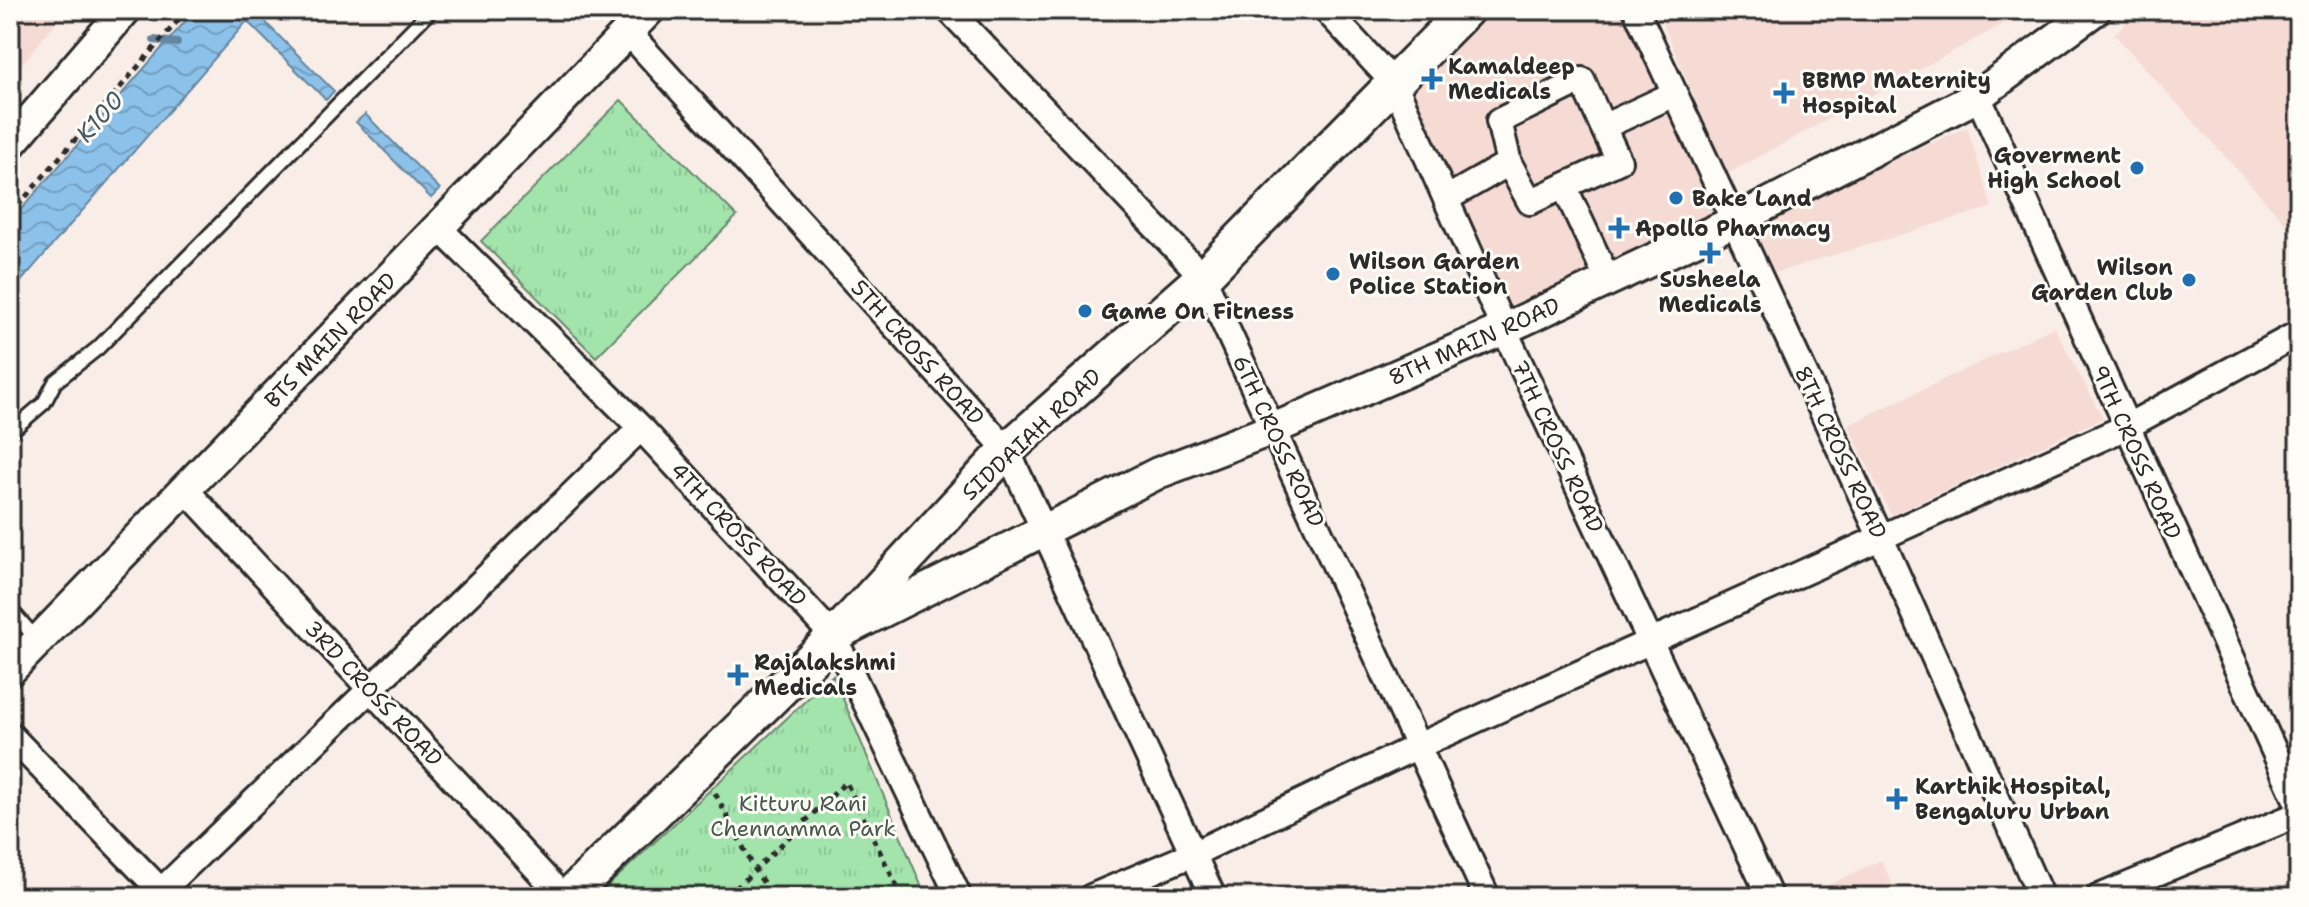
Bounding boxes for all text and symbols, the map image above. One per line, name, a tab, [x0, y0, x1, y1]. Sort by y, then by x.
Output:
place label: Kamaldeep Medicals	[1448, 52, 1575, 106]
place label: BBMP Maternity Hospital	[1802, 66, 1991, 120]
marker: Kamaldeep Medicals	[1423, 70, 1441, 88]
marker: BBMP Maternity Hospital	[1773, 82, 1795, 104]
water label: K100	[69, 85, 131, 149]
place label: Goverment High School	[1987, 141, 2121, 195]
marker: Goverment High School	[2128, 159, 2146, 177]
place label: Bake Land	[1692, 184, 1812, 213]
marker: Bake Land	[1667, 189, 1685, 207]
place label: Apollo Pharmacy	[1635, 214, 1831, 243]
marker: Apollo Pharmacy	[1610, 219, 1628, 237]
marker: Susheela Medicals	[1701, 244, 1719, 262]
place label: Wilson Garden Police Station	[1349, 247, 1520, 301]
place label: Wilson Garden Club	[2031, 253, 2173, 307]
marker: Wilson Garden Police Station	[1324, 265, 1342, 283]
place label: Susheela Medicals	[1658, 265, 1762, 319]
street label: BTS MAIN ROAD	[258, 266, 403, 414]
marker: Wilson Garden Club	[2180, 271, 2198, 289]
street label: 5TH CROSS ROAD	[845, 274, 991, 431]
street label: 8TH MAIN ROAD	[1384, 291, 1564, 392]
place label: Game On Fitness	[1101, 297, 1294, 326]
marker: Game On Fitness	[1076, 302, 1094, 320]
street label: 6TH CROSS ROAD	[1226, 351, 1331, 532]
street label: 7TH CROSS ROAD	[1505, 355, 1610, 537]
street label: 8TH CROSS ROAD	[1788, 361, 1893, 543]
street label: 9TH CROSS ROAD	[2085, 361, 2188, 544]
street label: SIDDAIAH ROAD	[955, 362, 1107, 507]
street label: 4TH CROSS ROAD	[664, 456, 813, 613]
street label: 3RD CROSS ROAD	[298, 614, 449, 773]
place label: Rajalakshmi Medicals	[754, 648, 896, 702]
marker: Rajalakshmi Medicals	[729, 666, 747, 684]
place label: Karthik Hospital, Bengaluru Urban	[1915, 772, 2111, 826]
marker: Karthik Hospital, Bengaluru Urban	[1886, 788, 1908, 810]
park label: Kitturu Rani Chennamma Park	[710, 789, 896, 843]

